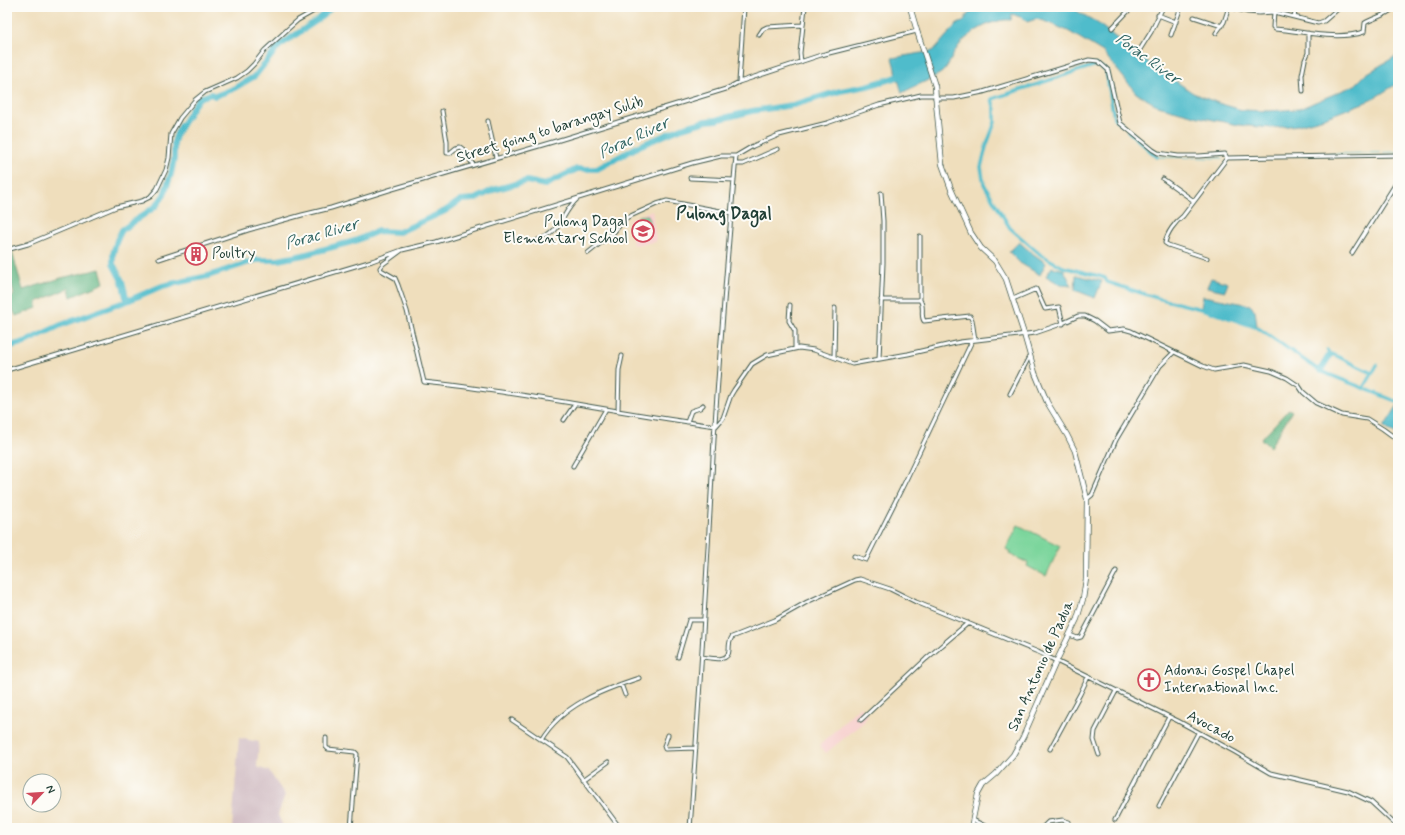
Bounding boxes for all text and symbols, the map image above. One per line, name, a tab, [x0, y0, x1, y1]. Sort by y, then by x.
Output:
water label: Porac River	[1111, 28, 1187, 91]
street label: Street going to barangay Sulib	[454, 92, 646, 169]
water label: Porac River	[595, 112, 675, 163]
district label: Pulong Dagal	[676, 203, 772, 228]
place label: Pulong Dagal Elementary School	[503, 212, 628, 249]
water label: Porac River	[283, 213, 363, 254]
school or university icon: Pulong Dagal Elementary School	[630, 218, 656, 244]
building icon: Poultry	[183, 241, 209, 267]
place label: Poultry	[212, 244, 256, 264]
street label: San Antonio de Padua	[1003, 596, 1079, 735]
place label: Adonai Gospel Chapel International Inc.	[1164, 661, 1295, 698]
church icon: Adonai Gospel Chapel International Inc.	[1136, 667, 1162, 693]
street label: Avocado	[1183, 706, 1239, 748]
north arrow	[22, 773, 62, 813]
text: N	[42, 783, 58, 795]

